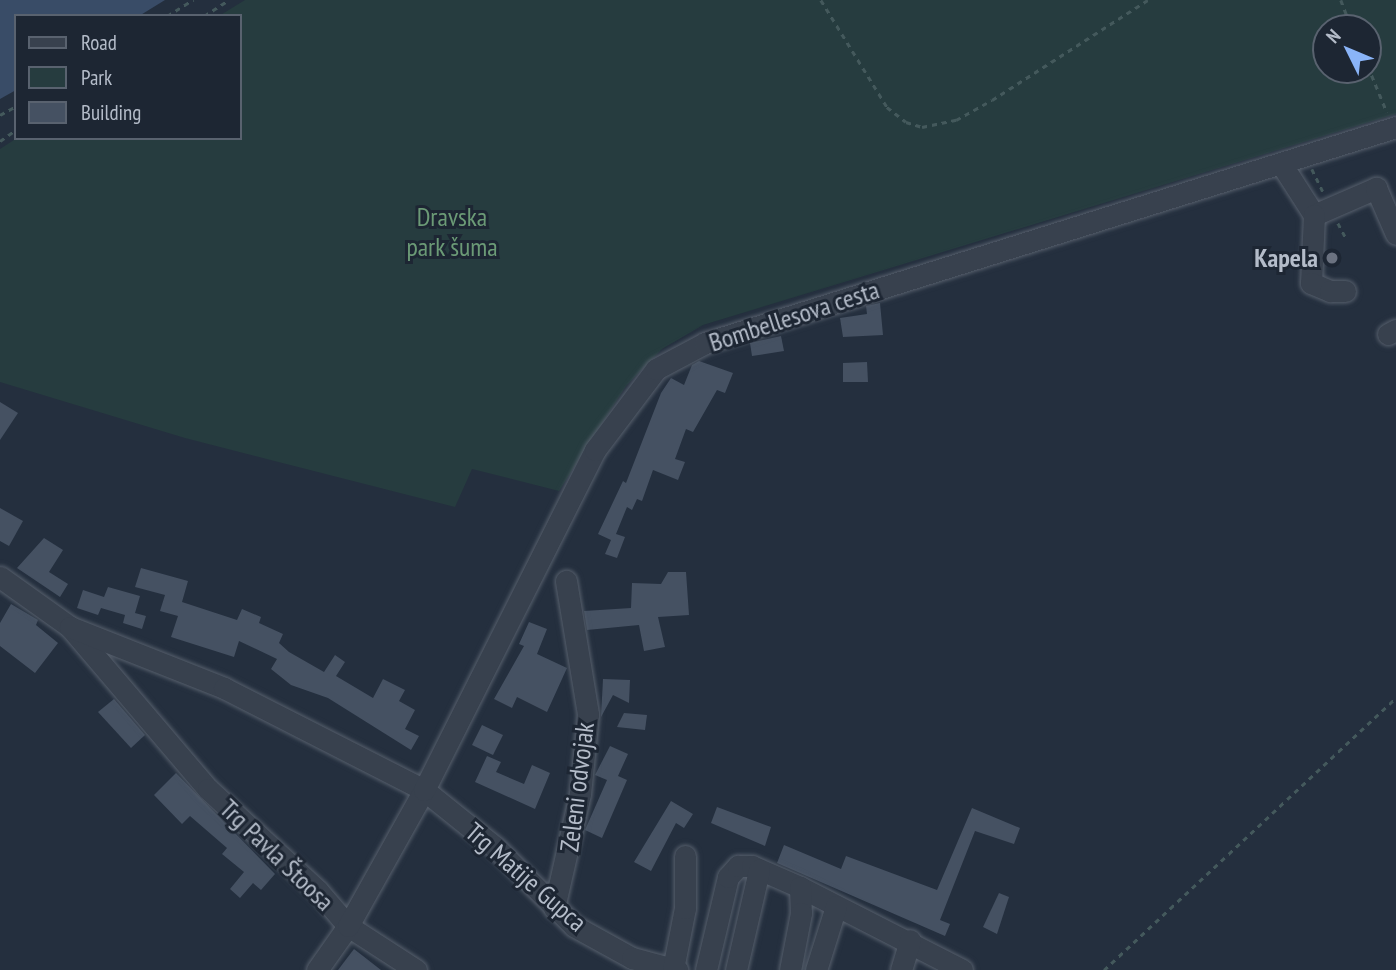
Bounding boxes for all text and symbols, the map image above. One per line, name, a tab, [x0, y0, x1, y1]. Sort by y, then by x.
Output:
legend	[14, 14, 242, 140]
north arrow	[1312, 14, 1382, 84]
text: N	[1321, 24, 1345, 48]
text: Road	[81, 29, 117, 56]
text: Park	[81, 64, 112, 91]
text: Building	[81, 99, 141, 126]
park label: Dravska park šuma	[406, 201, 498, 262]
place label: Kapela	[1254, 242, 1318, 274]
marker: Kapela	[1324, 250, 1340, 266]
street label: Bombellesova cesta	[705, 274, 883, 358]
street label: Zeleni odvojak	[554, 720, 600, 854]
street label: Trg Pavla Štoosa	[213, 793, 341, 917]
street label: Trg Matije Gupca	[459, 816, 593, 938]

